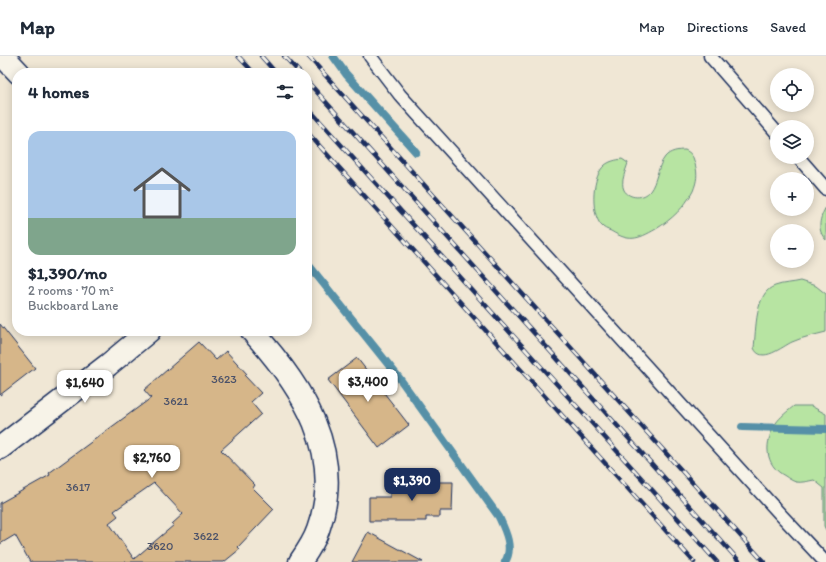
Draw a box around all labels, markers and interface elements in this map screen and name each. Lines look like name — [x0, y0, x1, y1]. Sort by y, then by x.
text: Map — [20, 16, 55, 39]
text: Map — [639, 19, 665, 36]
text: Directions — [687, 19, 748, 36]
text: Saved — [770, 19, 806, 36]
map controls — [770, 68, 814, 268]
button: locate — [770, 68, 814, 112]
icon: filters — [274, 81, 296, 103]
text: 4 homes — [28, 82, 89, 102]
button: layers — [770, 120, 814, 164]
icon: home — [126, 157, 198, 229]
button: + — [770, 172, 814, 216]
button: − — [770, 224, 814, 268]
text: $1,390/mo — [28, 263, 107, 283]
text: 2 rooms · 70 m² — [28, 283, 114, 298]
text: Buckboard Lane — [28, 298, 118, 313]
pin: $3,400 — [335, 369, 401, 403]
pin: $1,640 — [52, 370, 118, 404]
house number: 3623 — [211, 372, 237, 386]
text: $3,400 — [348, 374, 388, 389]
text: $1,640 — [66, 375, 104, 390]
house number: 3621 — [164, 394, 189, 408]
pin: $2,760 — [119, 445, 185, 479]
text: $2,760 — [133, 450, 171, 465]
pin: $1,390 — [379, 468, 445, 502]
text: $1,390 — [393, 473, 431, 488]
house number: 3617 — [66, 480, 90, 494]
house number: 3622 — [193, 529, 219, 543]
house number: 3620 — [147, 539, 173, 553]

